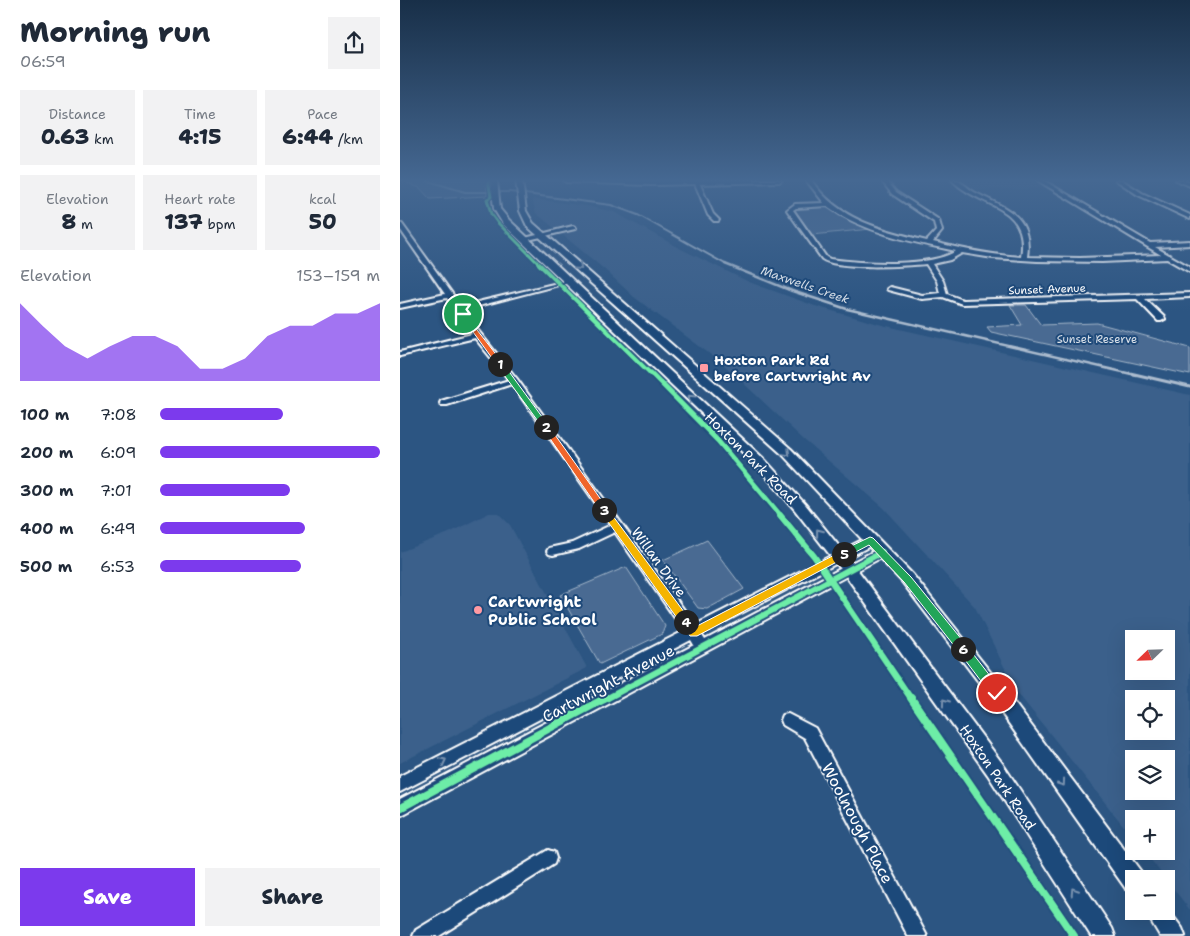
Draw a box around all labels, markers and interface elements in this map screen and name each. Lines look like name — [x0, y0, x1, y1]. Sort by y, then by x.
text: Morning run — [20, 13, 210, 51]
button: share — [328, 17, 380, 69]
text: 06:59 — [20, 51, 66, 72]
text: Distance — [49, 105, 106, 123]
text: Time — [184, 105, 216, 123]
text: Pace — [307, 105, 338, 123]
text: 0.63 — [41, 123, 89, 151]
text: 4:15 — [179, 123, 221, 151]
text: 6:44 — [282, 123, 333, 151]
text: km — [89, 130, 114, 148]
text: /km — [333, 130, 363, 148]
text: Elevation — [46, 190, 109, 208]
text: Heart rate — [164, 190, 236, 208]
text: kcal — [309, 190, 336, 208]
text: 8 — [62, 208, 76, 236]
text: 137 — [164, 208, 203, 236]
text: 50 — [309, 208, 337, 236]
text: m — [76, 215, 93, 233]
text: bpm — [203, 215, 236, 233]
one-way arrow — [573, 261, 582, 270]
water label: Maxwells Creek — [759, 262, 851, 308]
text: Elevation — [20, 265, 92, 286]
text: 153–159 m — [296, 265, 380, 286]
street label: Sunset Avenue — [1008, 281, 1086, 298]
pin — [442, 293, 484, 335]
icon: arrive — [449, 300, 477, 328]
park label: Sunset Reserve — [1057, 332, 1137, 347]
place label: Hoxton Park Rd before Cartwright Av — [714, 351, 871, 385]
pin: 1 — [488, 352, 512, 376]
text: 1 — [497, 355, 504, 373]
marker: Hoxton Park Rd before Cartwright Av — [698, 362, 710, 374]
one-way arrow — [687, 395, 696, 404]
text: 100 m — [20, 404, 69, 425]
text: 7:08 — [100, 404, 137, 425]
street label: Hoxton Park Road — [701, 408, 801, 508]
pin: 2 — [534, 414, 558, 440]
text: 2 — [542, 418, 551, 436]
text: 200 m — [20, 442, 73, 463]
text: 6:09 — [100, 442, 136, 463]
one-way arrow — [782, 447, 791, 456]
text: 300 m — [20, 480, 74, 501]
text: 7:01 — [100, 480, 132, 501]
pin: 3 — [592, 498, 616, 522]
text: 3 — [600, 501, 609, 519]
text: 400 m — [20, 518, 74, 539]
text: 6:49 — [100, 518, 136, 539]
street label: Willan Drive — [628, 524, 690, 601]
one-way arrow — [816, 528, 825, 537]
pin: 5 — [832, 542, 856, 566]
text: 5 — [840, 545, 849, 563]
text: 500 m — [20, 556, 72, 577]
text: 6:53 — [100, 556, 135, 577]
place label: Cartwright Public School — [488, 591, 597, 630]
marker: Cartwright Public School — [472, 604, 484, 616]
pin: 4 — [674, 610, 698, 634]
text: 4 — [682, 613, 691, 631]
north arrow — [1125, 630, 1175, 680]
map controls — [1125, 630, 1175, 920]
pin: 6 — [950, 636, 976, 662]
street label: Cartwright Avenue — [538, 640, 678, 727]
text: 6 — [959, 640, 968, 658]
pin — [976, 672, 1018, 714]
icon: check — [983, 679, 1011, 707]
button: locate — [1125, 690, 1175, 740]
one-way arrow — [942, 698, 952, 707]
street label: Hoxton Park Road — [956, 721, 1040, 833]
button: layers — [1125, 750, 1175, 800]
one-way arrow — [438, 757, 447, 767]
street label: Woolnough Place — [817, 759, 898, 887]
one-way arrow — [1057, 777, 1065, 786]
button: + — [1125, 810, 1175, 860]
button: Save — [20, 868, 195, 926]
button: Share — [205, 868, 380, 926]
button: − — [1125, 870, 1175, 920]
one-way arrow — [1071, 888, 1081, 897]

